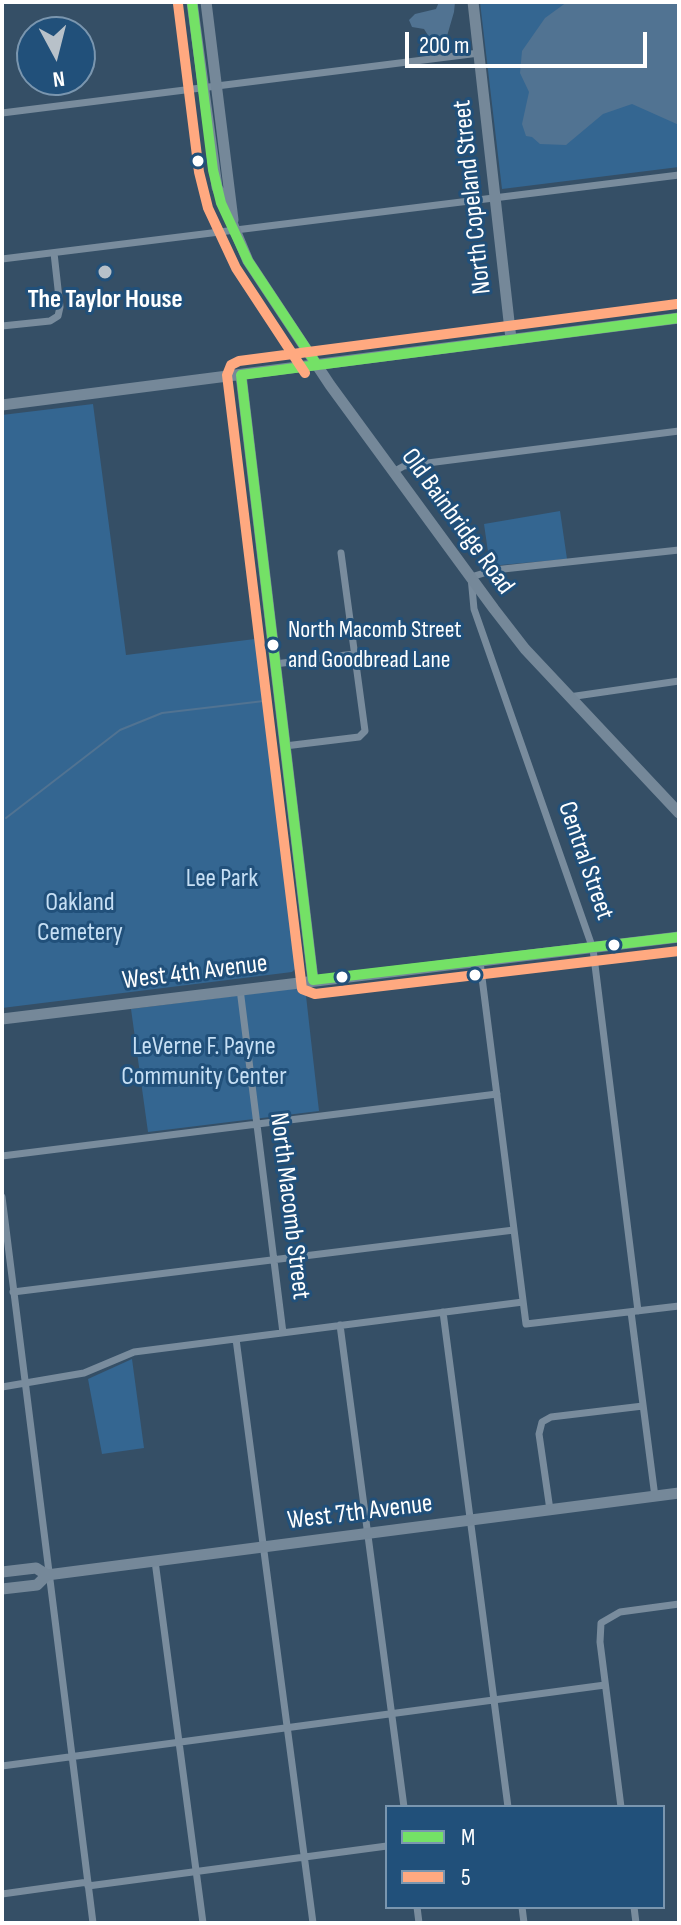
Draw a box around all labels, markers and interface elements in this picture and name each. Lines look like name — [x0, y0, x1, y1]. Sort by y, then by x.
north arrow — [16, 16, 96, 96]
scale bar — [409, 16, 651, 66]
text: 200 m — [419, 31, 470, 60]
text: N — [51, 64, 66, 92]
street label: North Copeland Street — [447, 98, 499, 296]
unlabelled marker — [190, 153, 206, 169]
marker: The Taylor House — [96, 263, 114, 281]
place label: The Taylor House — [27, 284, 183, 316]
street label: Old Bainbridge Road — [394, 443, 520, 601]
place label: North Macomb Street and Goodbread Lane — [288, 617, 462, 673]
marker: North Macomb Street and Goodbread Lane — [265, 637, 281, 653]
street label: Central Street — [550, 798, 620, 924]
park label: Lee Park — [186, 863, 258, 895]
park label: Oakland Cemetery — [37, 887, 123, 948]
unlabelled marker — [606, 937, 622, 953]
street label: West 4th Avenue — [121, 949, 269, 997]
unlabelled marker — [467, 967, 483, 983]
unlabelled marker — [334, 969, 350, 985]
park label: LeVerne F. Payne Community Center — [121, 1031, 287, 1092]
street label: North Macomb Street — [262, 1111, 316, 1301]
street label: West 7th Avenue — [286, 1489, 434, 1537]
legend — [385, 1805, 665, 1909]
text: M — [461, 1823, 475, 1852]
text: 5 — [461, 1863, 471, 1892]

